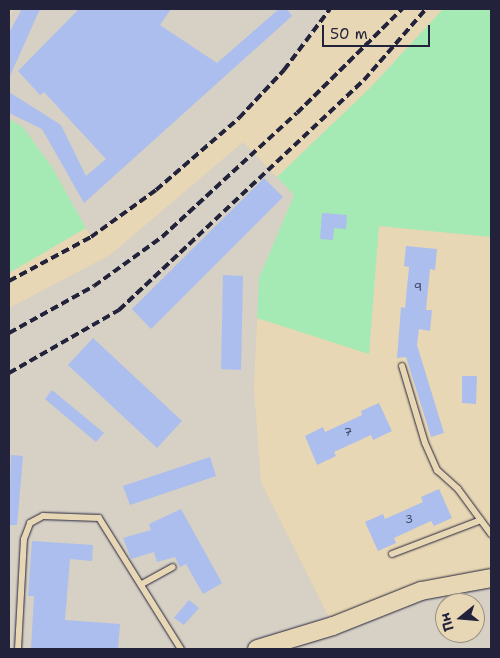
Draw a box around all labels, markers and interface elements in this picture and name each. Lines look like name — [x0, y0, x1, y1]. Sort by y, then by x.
scale bar — [325, 15, 432, 47]
text: 50 m — [330, 24, 368, 44]
house number: 9 — [414, 281, 422, 295]
house number: 7 — [344, 426, 352, 440]
house number: 3 — [405, 513, 413, 527]
north arrow — [435, 593, 485, 643]
text: Пн — [435, 611, 458, 634]

